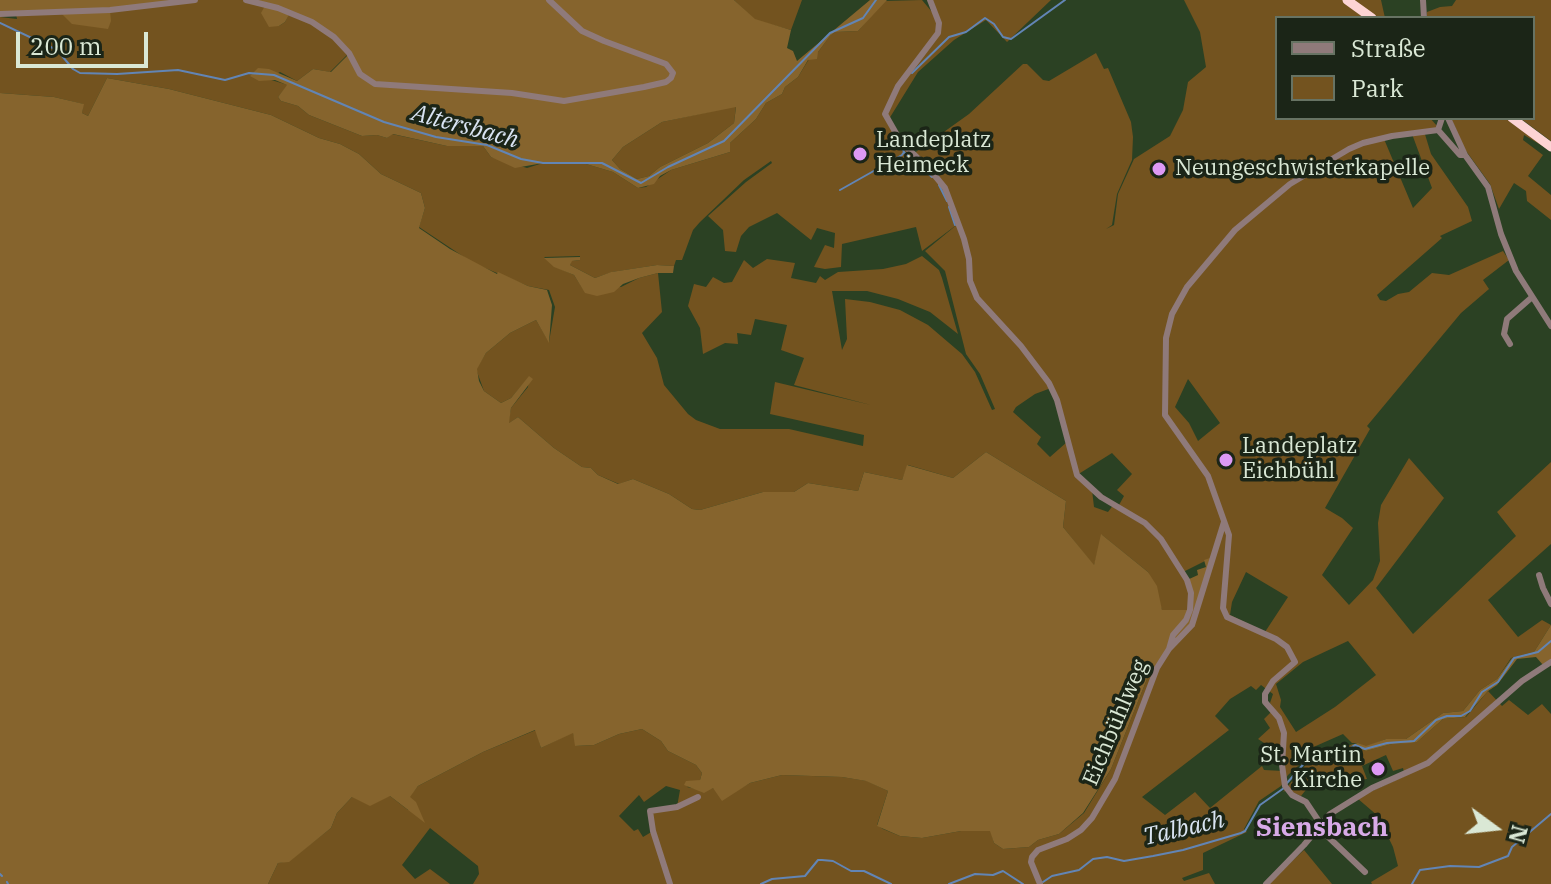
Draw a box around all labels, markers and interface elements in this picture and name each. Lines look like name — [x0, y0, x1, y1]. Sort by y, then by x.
scale bar — [20, 16, 152, 66]
legend — [1275, 16, 1535, 120]
text: 200 m — [30, 30, 102, 62]
text: Straße — [1351, 32, 1426, 64]
text: Park — [1351, 72, 1403, 104]
water label: Altersbach — [409, 99, 521, 155]
place label: Landeplatz Heimeck — [876, 128, 991, 180]
marker: Landeplatz Heimeck — [851, 145, 869, 163]
place label: Neungeschwisterkapelle — [1175, 156, 1430, 182]
marker: Neungeschwisterkapelle — [1150, 160, 1168, 178]
place label: Landeplatz Eichbühl — [1242, 434, 1357, 486]
marker: Landeplatz Eichbühl — [1217, 451, 1235, 469]
street label: Eichbühlweg — [1078, 656, 1154, 790]
place label: St. Martin Kirche — [1260, 743, 1362, 794]
marker: St. Martin Kirche — [1369, 760, 1387, 778]
north arrow — [1455, 788, 1535, 868]
water label: Talbach — [1141, 806, 1227, 852]
district label: Siensbach — [1256, 812, 1388, 844]
text: N — [1502, 822, 1535, 847]

